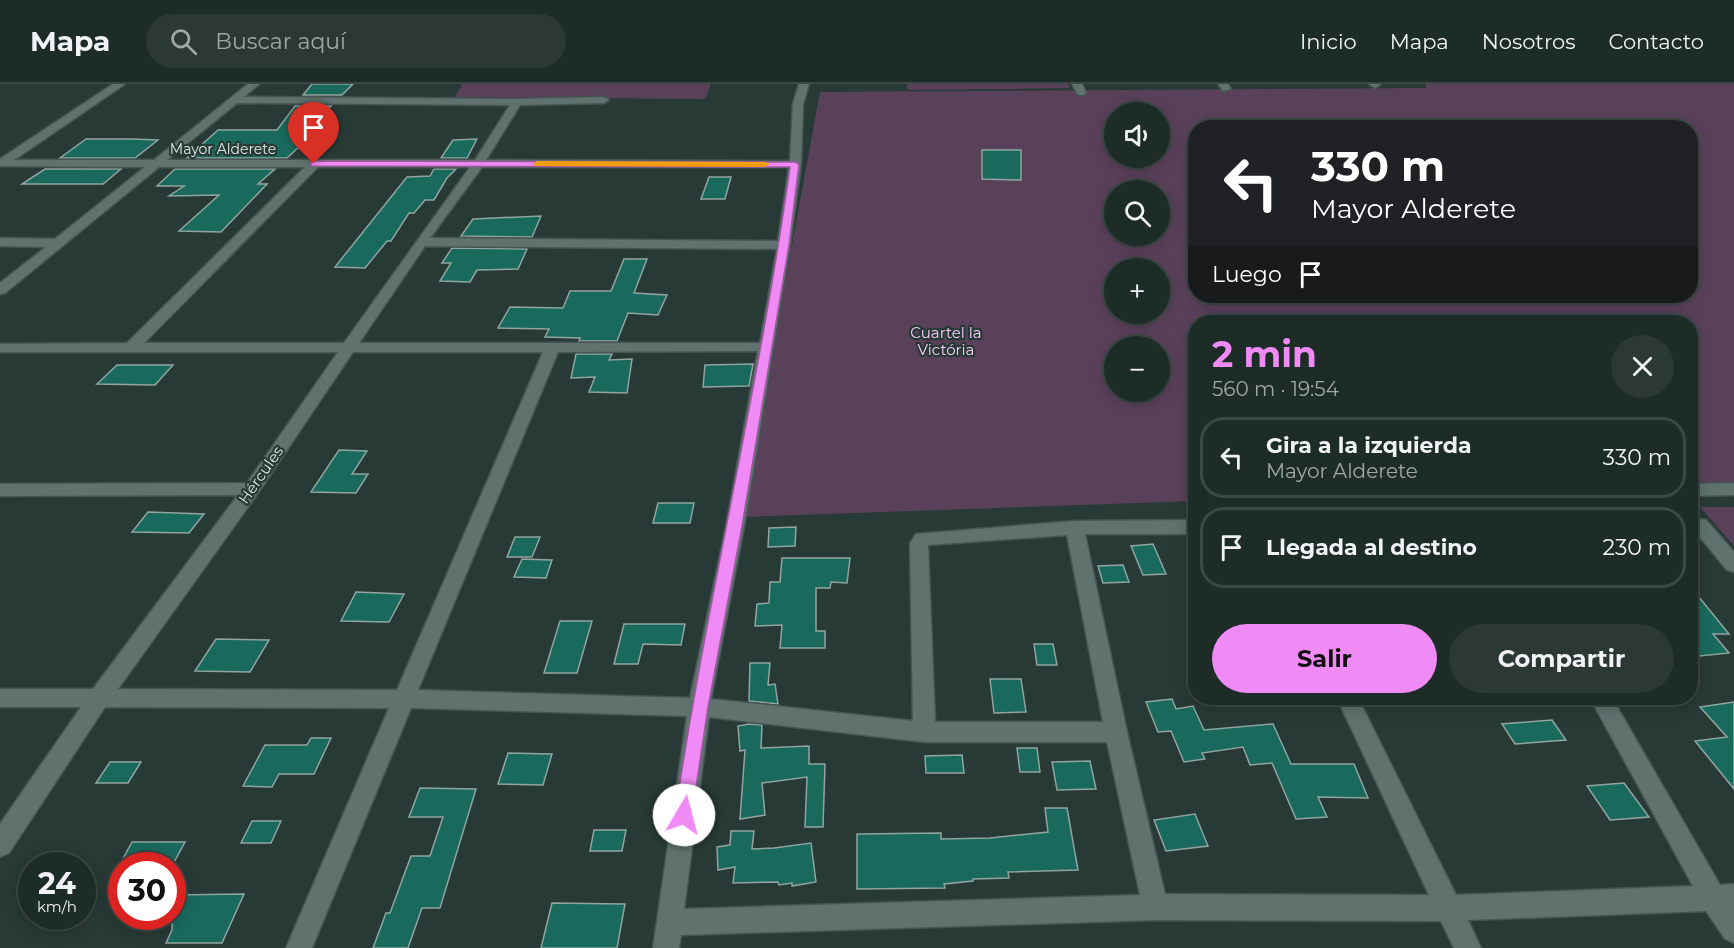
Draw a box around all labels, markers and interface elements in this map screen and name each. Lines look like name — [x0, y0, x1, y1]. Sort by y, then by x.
search box — [146, 14, 566, 68]
text: Mapa — [30, 24, 110, 58]
icon: search — [167, 25, 200, 58]
text: Buscar aquí — [215, 28, 346, 55]
text: Inicio — [1300, 29, 1357, 54]
text: Mapa — [1390, 29, 1449, 54]
text: Nosotros — [1482, 29, 1575, 54]
text: Contacto — [1608, 29, 1704, 54]
pin — [288, 102, 339, 164]
map controls — [1104, 102, 1170, 402]
button: sound — [1104, 102, 1170, 168]
icon: arrive — [297, 111, 330, 144]
street label: Mayor Alderete — [170, 140, 276, 158]
text: 330 m — [1311, 140, 1445, 192]
icon: left — [1212, 144, 1290, 222]
button: search — [1104, 180, 1170, 246]
text: Mayor Alderete — [1311, 192, 1516, 225]
button: + — [1104, 258, 1170, 324]
icon: arrive — [1294, 258, 1327, 291]
text: Luego — [1212, 261, 1282, 288]
park label: Cuartel la Victória — [910, 323, 982, 359]
text: 2 min — [1212, 332, 1317, 376]
button: close — [1611, 335, 1674, 398]
button: − — [1104, 336, 1170, 402]
text: 560 m · 19:54 — [1212, 377, 1339, 401]
text: Gira a la izquierda — [1266, 432, 1472, 459]
icon: left — [1215, 441, 1248, 474]
street label: Hércules — [234, 442, 287, 507]
text: 330 m — [1603, 444, 1671, 471]
text: Mayor Alderete — [1266, 459, 1418, 483]
icon: arrive — [1215, 531, 1248, 564]
text: Llegada al destino — [1266, 534, 1477, 561]
text: 230 m — [1602, 534, 1671, 561]
button: Salir — [1212, 624, 1437, 693]
button: Compartir — [1449, 624, 1674, 693]
position arrow — [652, 783, 716, 847]
speed limit sign: 30 — [108, 852, 186, 930]
text: 24 — [38, 865, 76, 902]
text: km/h — [37, 897, 77, 916]

